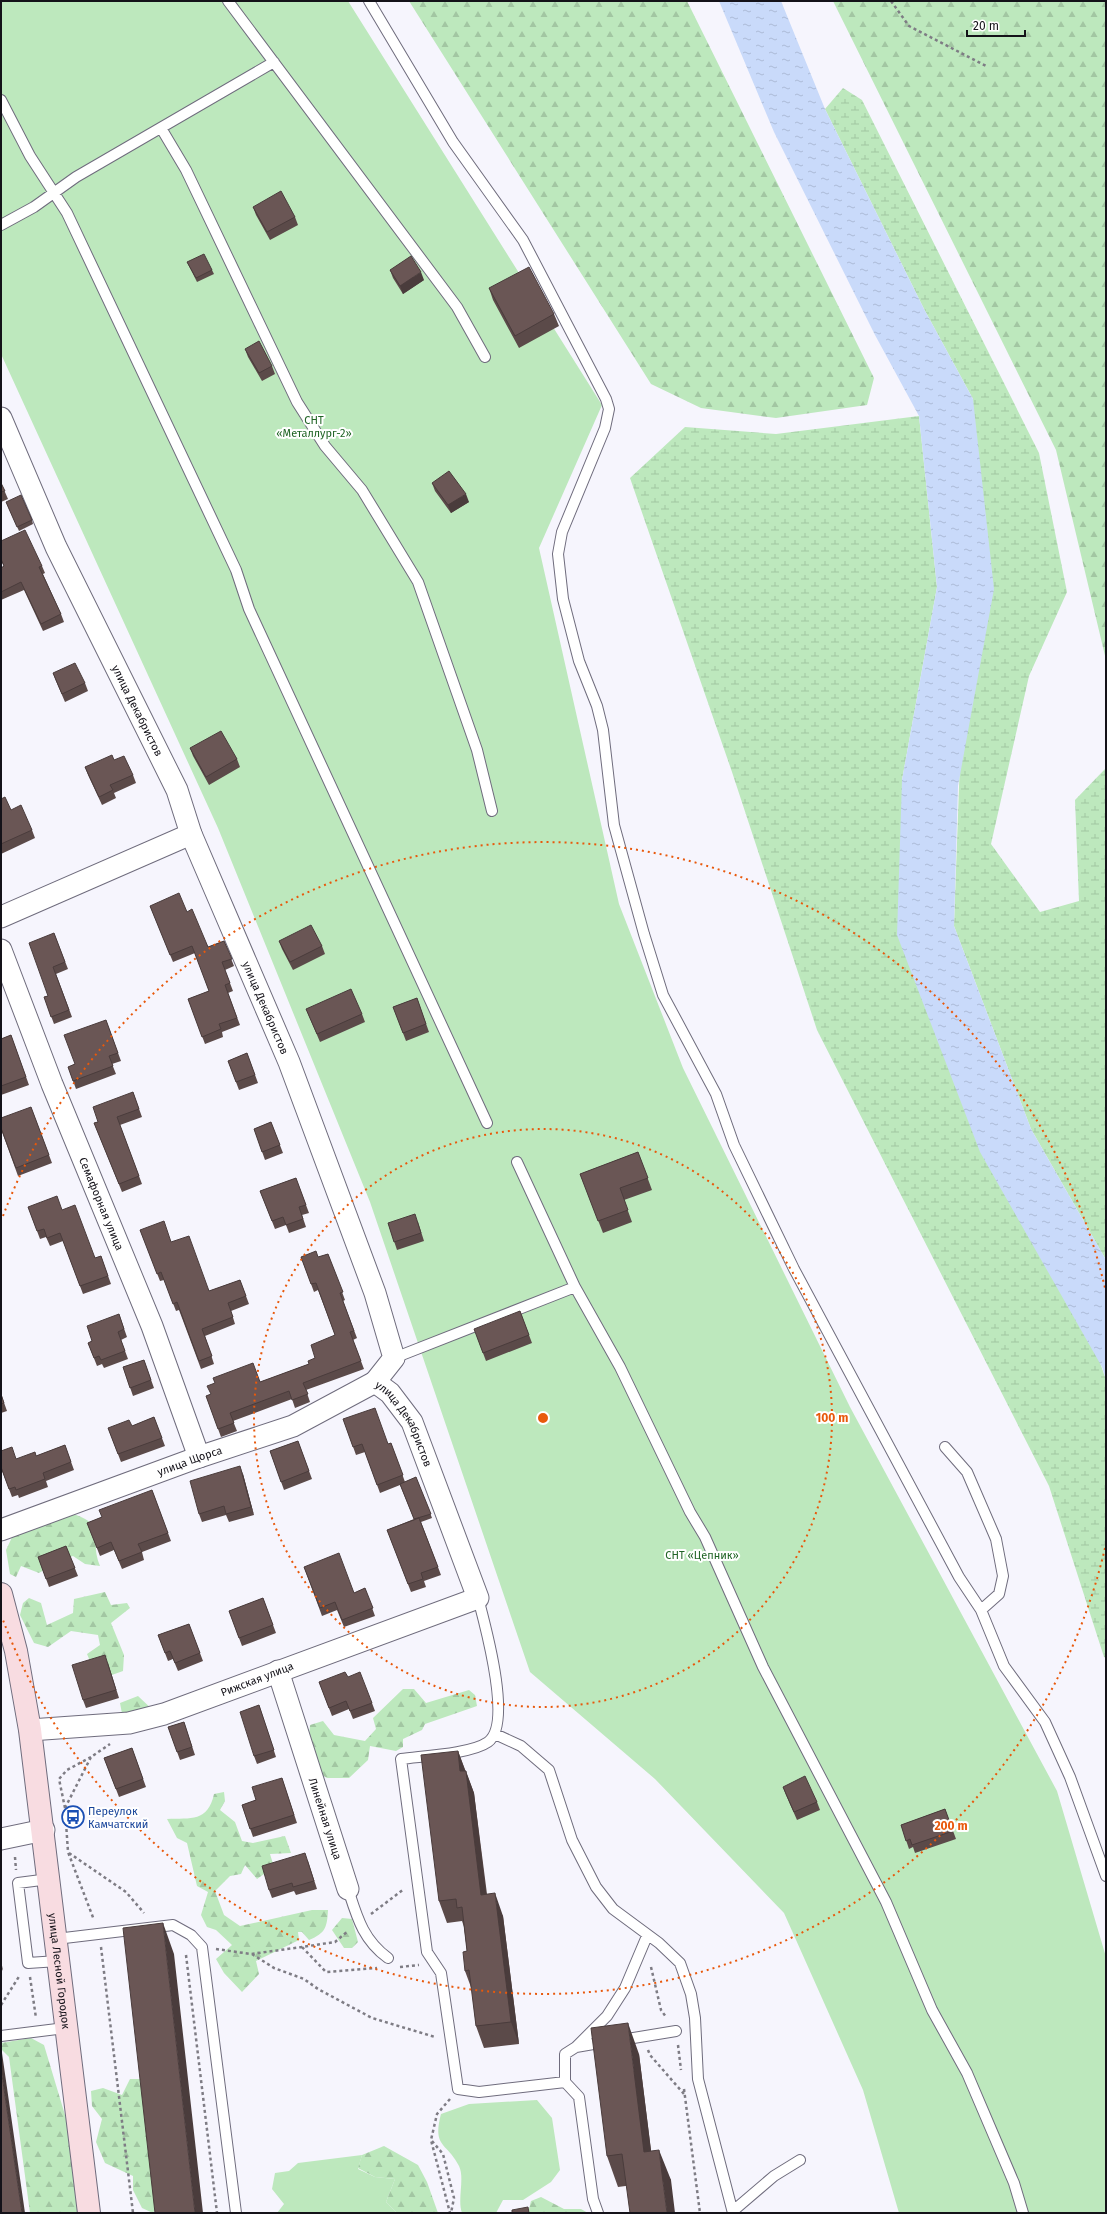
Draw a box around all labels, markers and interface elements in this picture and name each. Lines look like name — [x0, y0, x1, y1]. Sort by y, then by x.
scale bar — [967, 12, 1025, 38]
text: 20 m — [973, 19, 999, 33]
park label: СНТ «Металлург-2» — [276, 414, 352, 440]
street label: улица Декабристов — [109, 663, 165, 758]
street label: улица Декабристов — [240, 959, 291, 1056]
street label: Семафорная улица — [76, 1156, 126, 1252]
street label: улица Декабристов — [373, 1378, 434, 1469]
centre of rings — [536, 1411, 550, 1425]
text: 100 m — [816, 1411, 848, 1425]
street label: улица Щорса — [156, 1444, 224, 1479]
park label: СНТ «Цепник» — [665, 1549, 739, 1562]
street label: Рижская улица — [219, 1660, 295, 1699]
street label: Линейная улица — [306, 1776, 344, 1861]
bus stop icon: Переулок Камчатский — [60, 1804, 86, 1830]
place label: Переулок Камчатский — [88, 1805, 148, 1831]
text: 200 m — [934, 1819, 968, 1833]
street label: улица Лесной Городок — [45, 1912, 73, 2030]

